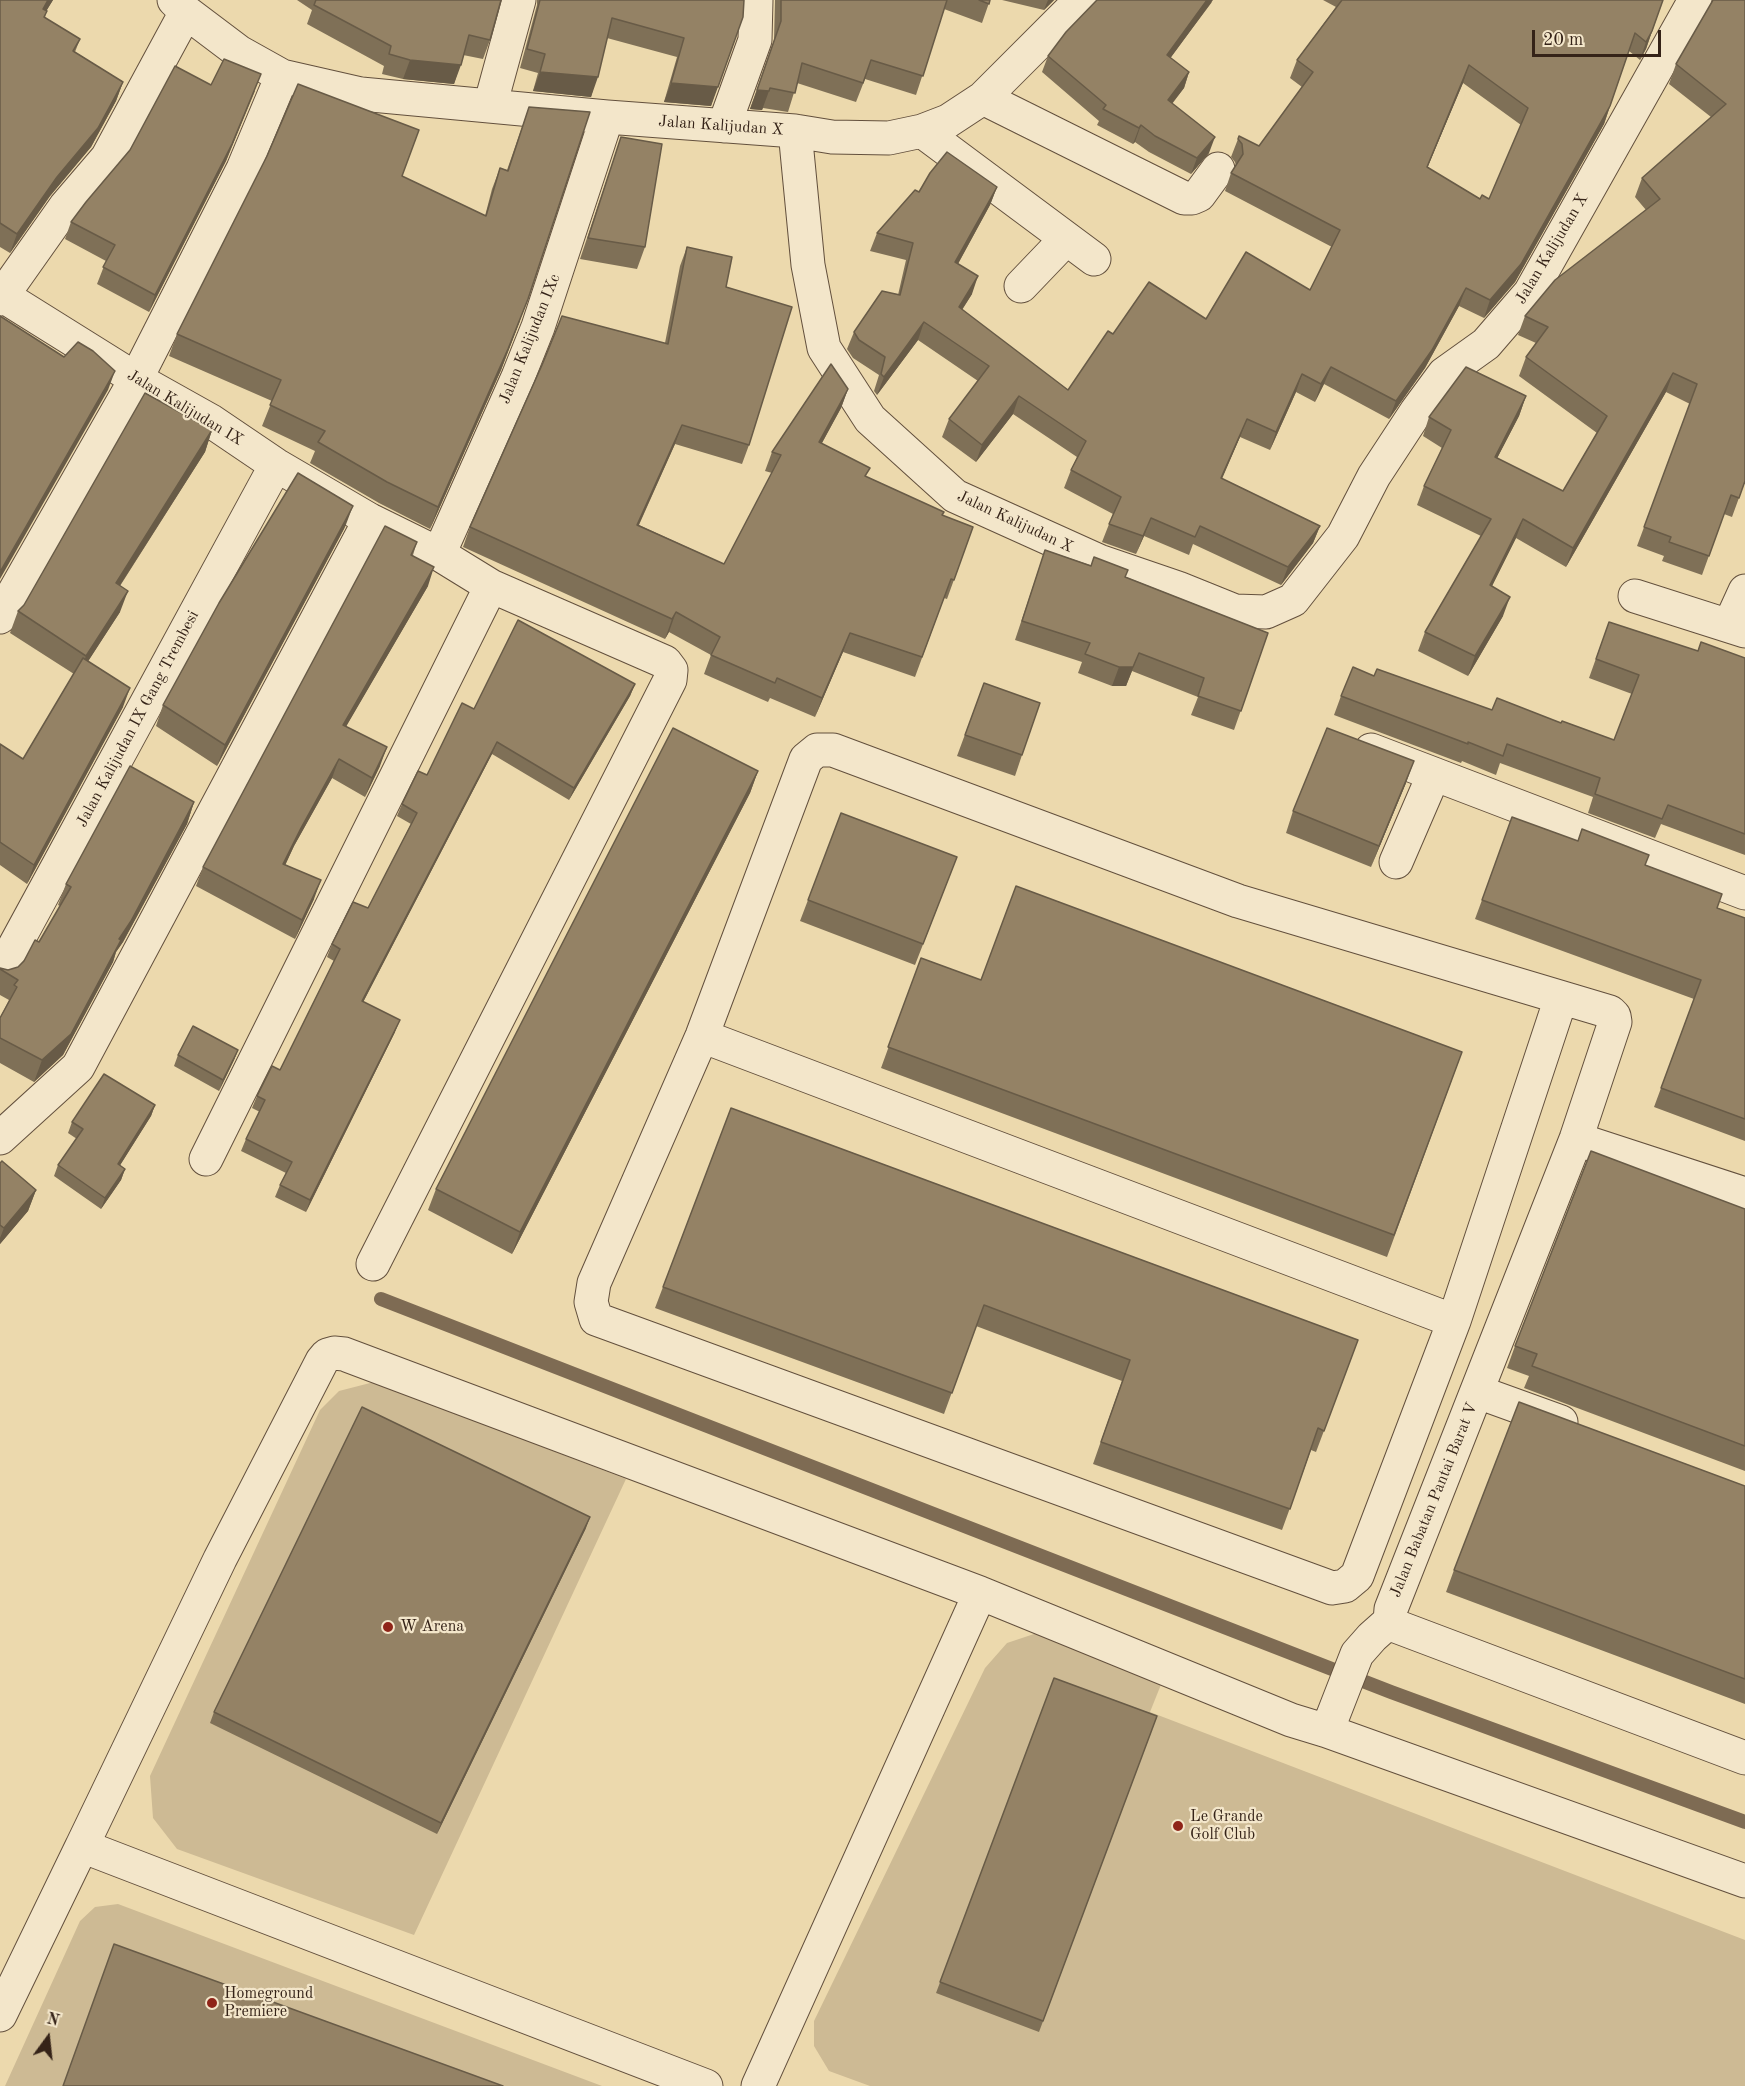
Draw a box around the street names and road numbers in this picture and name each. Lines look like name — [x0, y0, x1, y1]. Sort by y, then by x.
street label: Jalan Kalijudan X — [658, 112, 784, 140]
street label: Jalan Kalijudan X — [1511, 190, 1593, 308]
street label: Jalan Kalijudan IXc — [495, 271, 565, 407]
street label: Jalan Kalijudan IX — [124, 366, 246, 450]
street label: Jalan Kalijudan X — [954, 487, 1076, 557]
street label: Jalan Kalijudan IX Gang Trembesi — [73, 607, 203, 831]
street label: Jalan Babatan Pantai Barat V — [1386, 1400, 1482, 1600]

